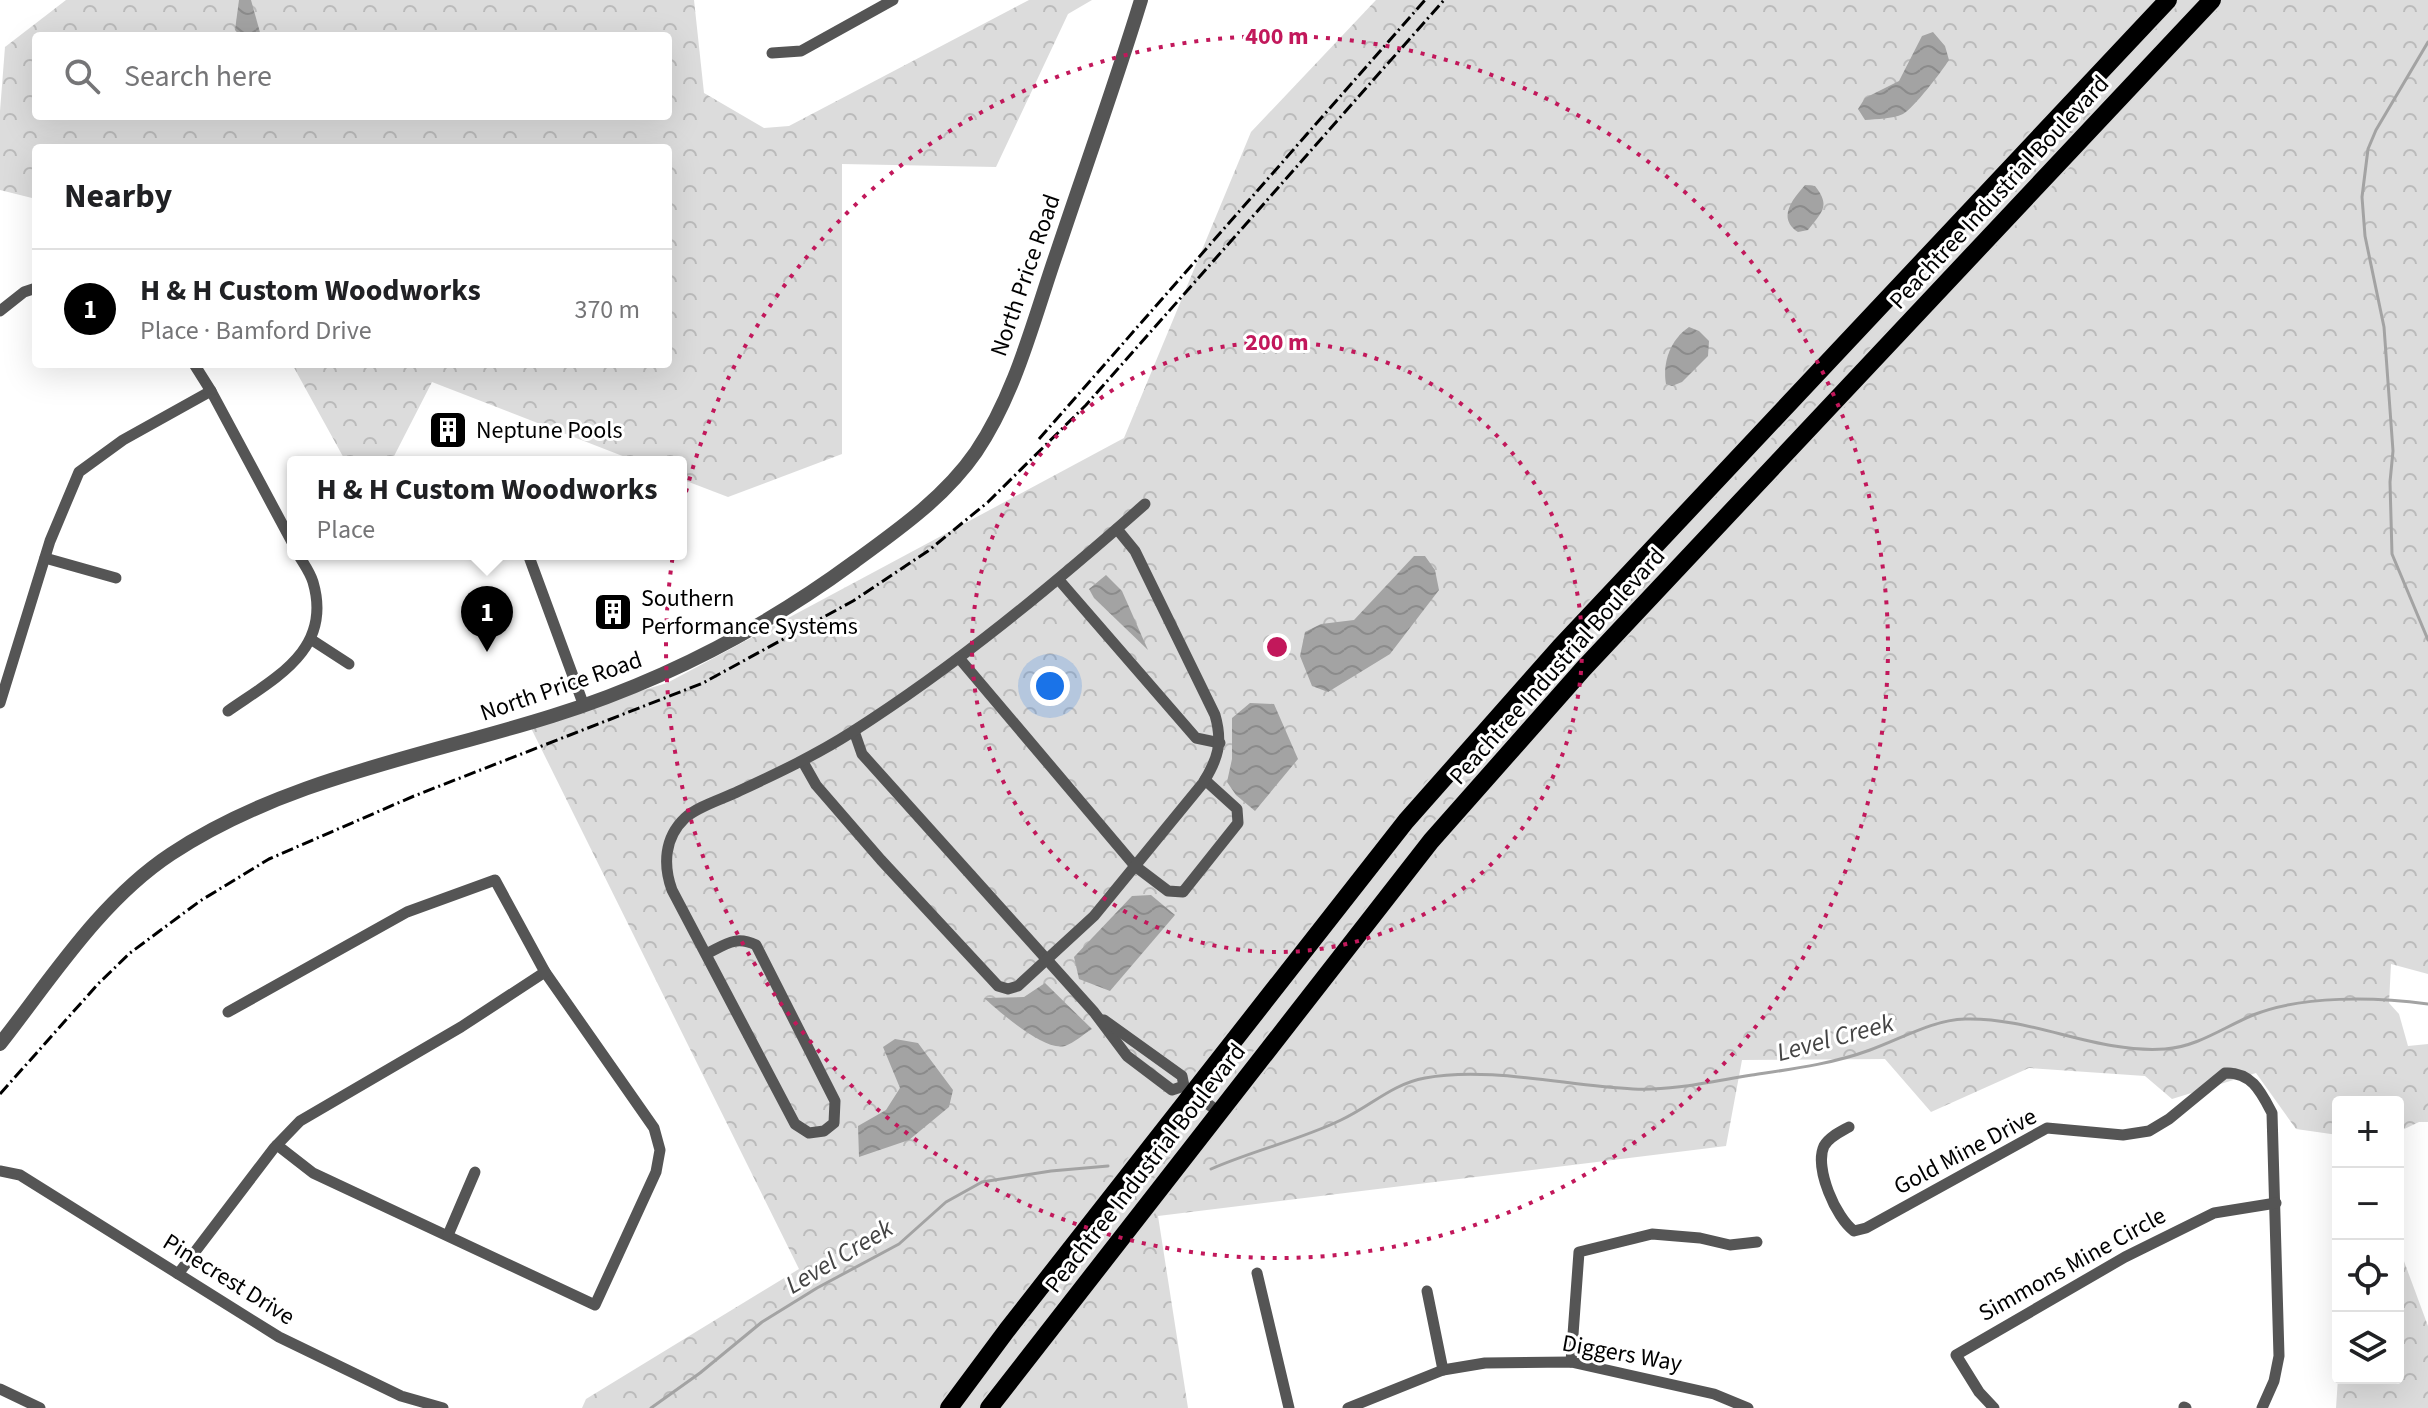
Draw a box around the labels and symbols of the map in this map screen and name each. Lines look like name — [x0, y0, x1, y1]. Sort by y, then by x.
text: 400 m — [1245, 19, 1309, 54]
street label: Peachtree Industrial Boulevard — [1881, 67, 2117, 317]
street label: North Price Road — [981, 189, 1070, 361]
text: 200 m — [1245, 325, 1309, 360]
building icon: Neptune Pools — [427, 409, 469, 451]
place label: Neptune Pools — [476, 413, 623, 448]
street label: Peachtree Industrial Boulevard — [1441, 540, 1674, 793]
place label: Southern Performance Systems — [641, 581, 858, 644]
pin: 1 — [461, 586, 513, 652]
building icon: Southern Performance Systems — [592, 591, 634, 633]
centre of rings — [1263, 633, 1291, 661]
street label: North Price Road — [475, 642, 647, 731]
your location — [1030, 666, 1070, 706]
water label: Level Creek — [1773, 1004, 1898, 1071]
street label: Peachtree Industrial Boulevard — [1037, 1036, 1254, 1301]
street label: Gold Mine Drive — [1888, 1099, 2043, 1204]
street label: Simmons Mine Circle — [1972, 1198, 2172, 1330]
water label: Level Creek — [778, 1209, 901, 1303]
street label: Pinecrest Drive — [156, 1225, 302, 1334]
street label: Diggers Way — [1559, 1326, 1685, 1381]

